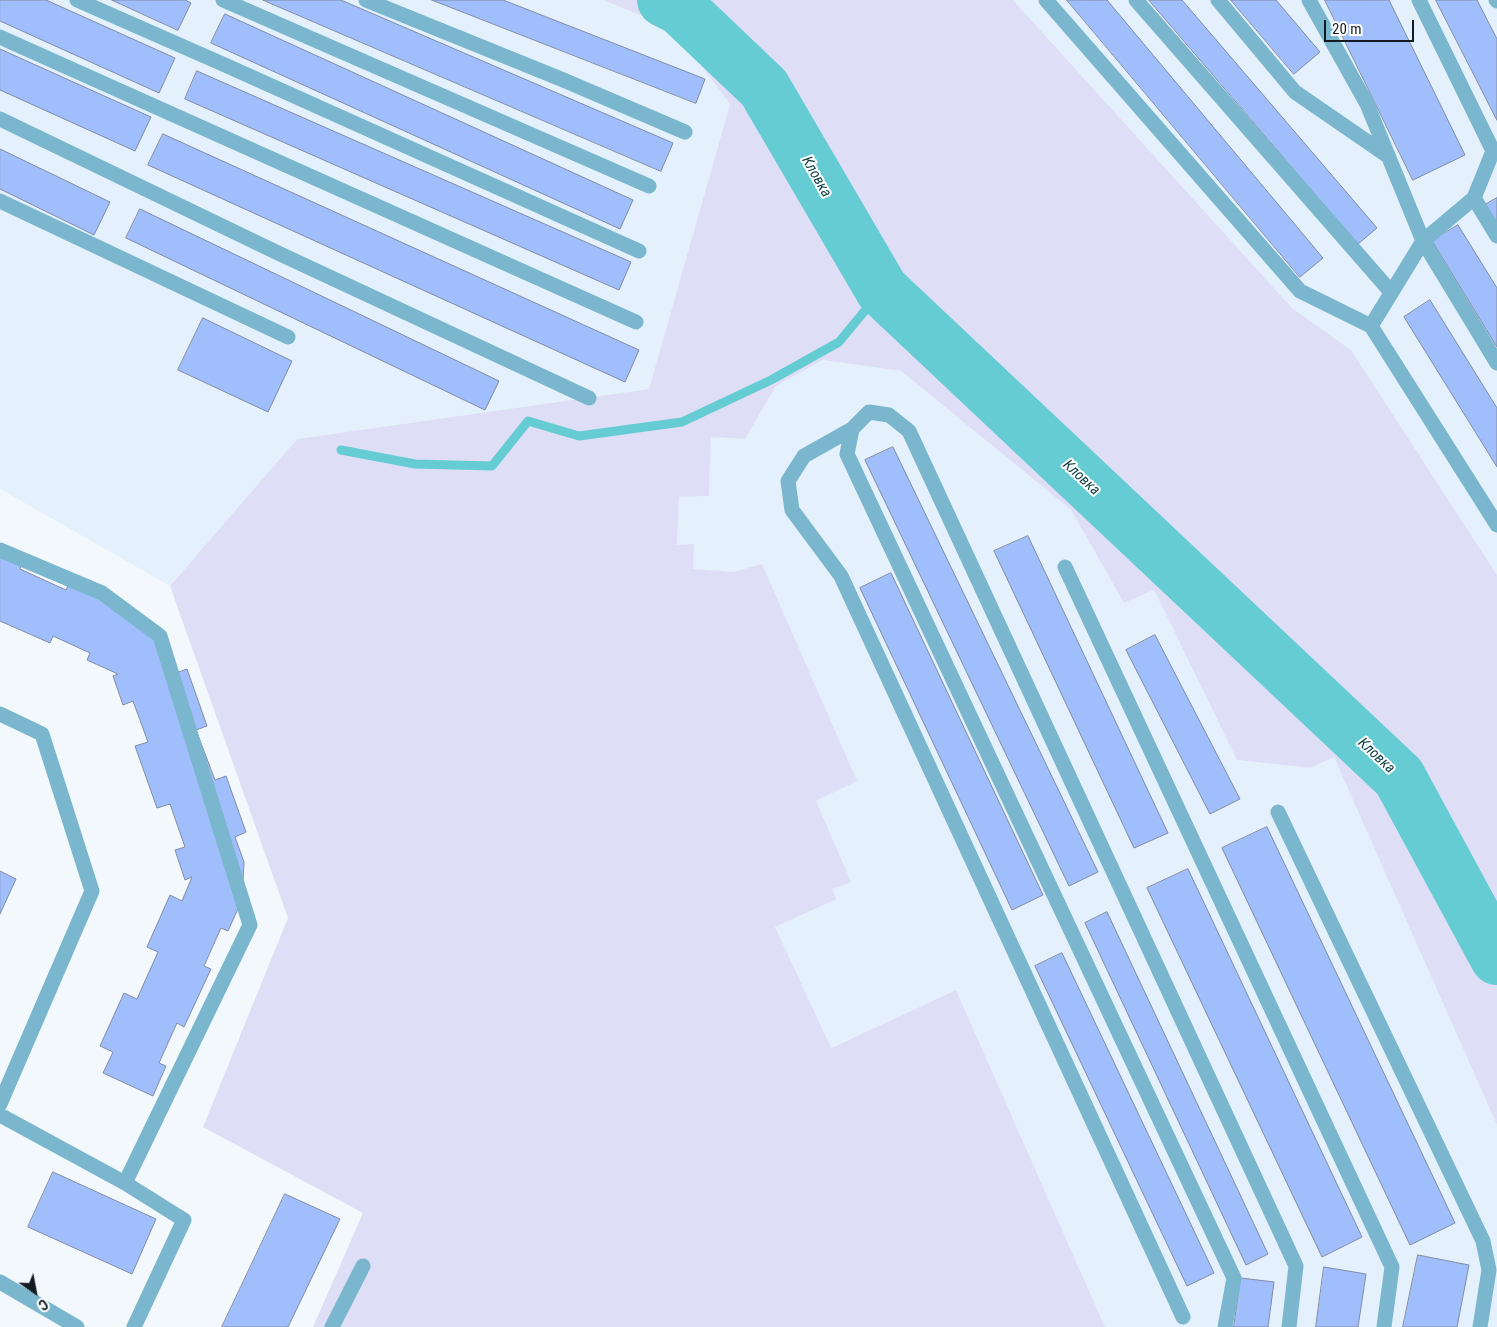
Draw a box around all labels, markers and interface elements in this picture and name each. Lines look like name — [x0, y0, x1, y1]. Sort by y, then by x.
scale bar — [1327, 10, 1417, 42]
text: 20 m — [1332, 20, 1362, 38]
water label: Кловка — [797, 153, 835, 201]
water label: Кловка — [1059, 456, 1103, 500]
water label: Кловка — [1354, 734, 1398, 778]
north arrow — [10, 1267, 60, 1317]
text: С — [35, 1296, 51, 1313]

